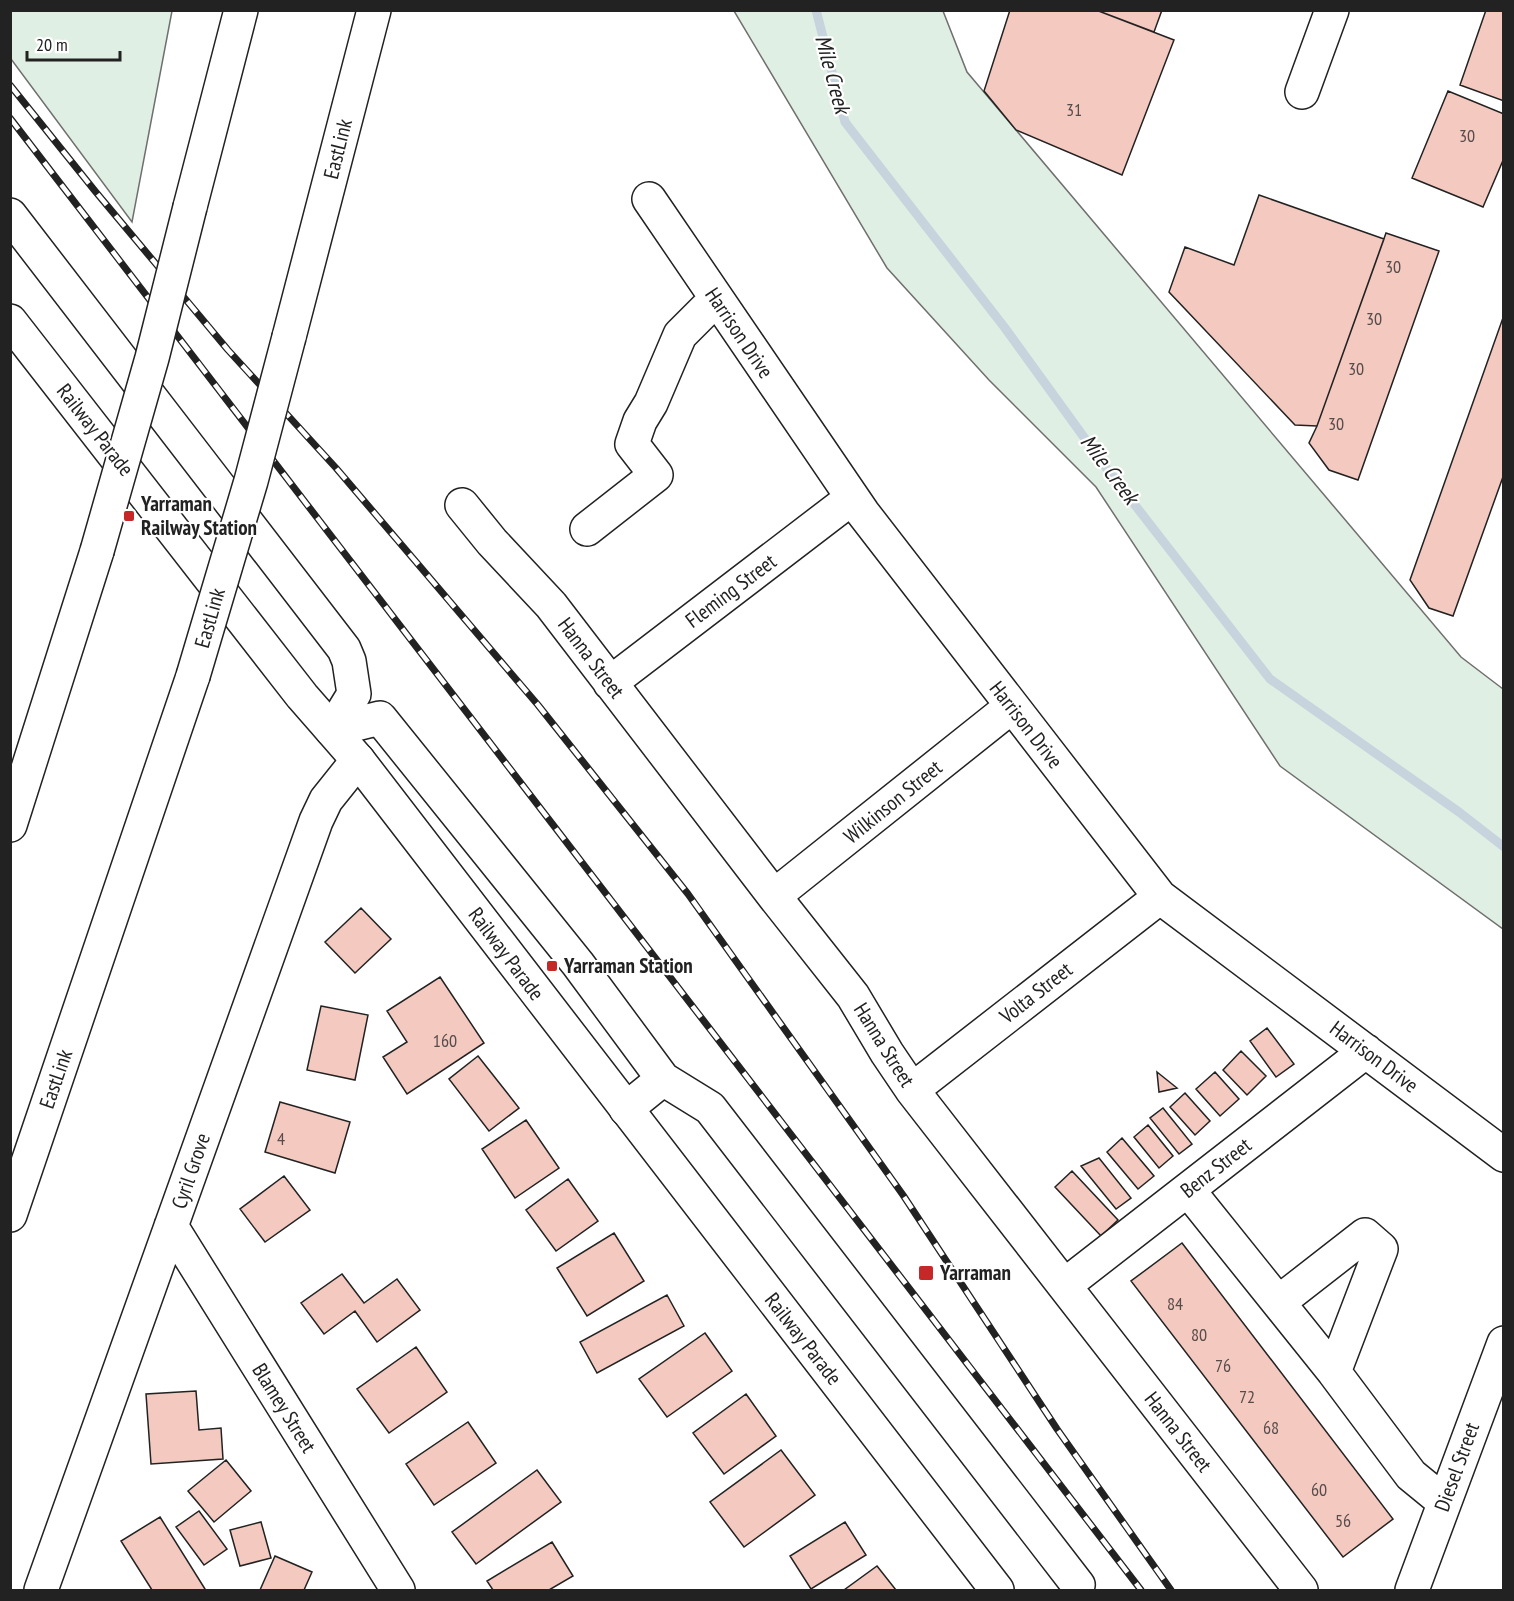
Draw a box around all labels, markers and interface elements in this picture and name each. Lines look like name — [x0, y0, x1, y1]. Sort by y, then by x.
scale bar — [27, 24, 120, 62]
water label: Mile Creek — [809, 32, 858, 119]
text: 20 m — [36, 33, 68, 56]
house number: 31 — [1066, 98, 1082, 121]
street label: EastLink — [317, 116, 358, 182]
house number: 30 — [1459, 124, 1475, 147]
house number: 30 — [1385, 255, 1401, 278]
street label: Harrison Drive — [699, 282, 780, 383]
house number: 30 — [1366, 307, 1382, 330]
house number: 30 — [1348, 357, 1364, 380]
street label: Railway Parade — [51, 378, 140, 481]
house number: 30 — [1328, 412, 1344, 435]
water label: Mile Creek — [1075, 429, 1147, 511]
place label: Yarraman Railway Station — [140, 490, 257, 541]
marker: Yarraman Railway Station — [122, 509, 136, 523]
street label: Fleming Street — [680, 548, 782, 633]
street label: EastLink — [188, 585, 231, 651]
street label: Hanna Street — [552, 612, 631, 704]
street label: Harrison Drive — [984, 676, 1069, 774]
street label: Wilkinson Street — [838, 754, 948, 849]
street label: Railway Parade — [463, 902, 550, 1006]
place label: Yarraman Station — [563, 952, 693, 979]
street label: Volta Street — [993, 956, 1078, 1030]
marker: Yarraman Station — [545, 959, 559, 973]
street label: Hanna Street — [848, 998, 921, 1092]
street label: Harrison Drive — [1325, 1015, 1424, 1099]
house number: 160 — [433, 1029, 457, 1052]
street label: EastLink — [33, 1046, 78, 1112]
house number: 4 — [277, 1127, 285, 1150]
street label: Cyril Grove — [165, 1129, 216, 1212]
street label: Benz Street — [1175, 1131, 1257, 1204]
place label: Yarraman — [939, 1259, 1011, 1286]
marker: Yarraman — [917, 1264, 935, 1282]
street label: Railway Parade — [759, 1287, 848, 1390]
house number: 84 — [1167, 1292, 1183, 1315]
house number: 80 — [1191, 1323, 1207, 1346]
house number: 76 — [1215, 1354, 1231, 1377]
street label: Blamey Street — [246, 1358, 323, 1458]
house number: 72 — [1239, 1385, 1255, 1408]
street label: Hanna Street — [1139, 1386, 1218, 1477]
house number: 68 — [1263, 1416, 1279, 1439]
street label: Diesel Street — [1428, 1418, 1485, 1515]
house number: 60 — [1311, 1478, 1327, 1501]
house number: 56 — [1335, 1509, 1351, 1532]

